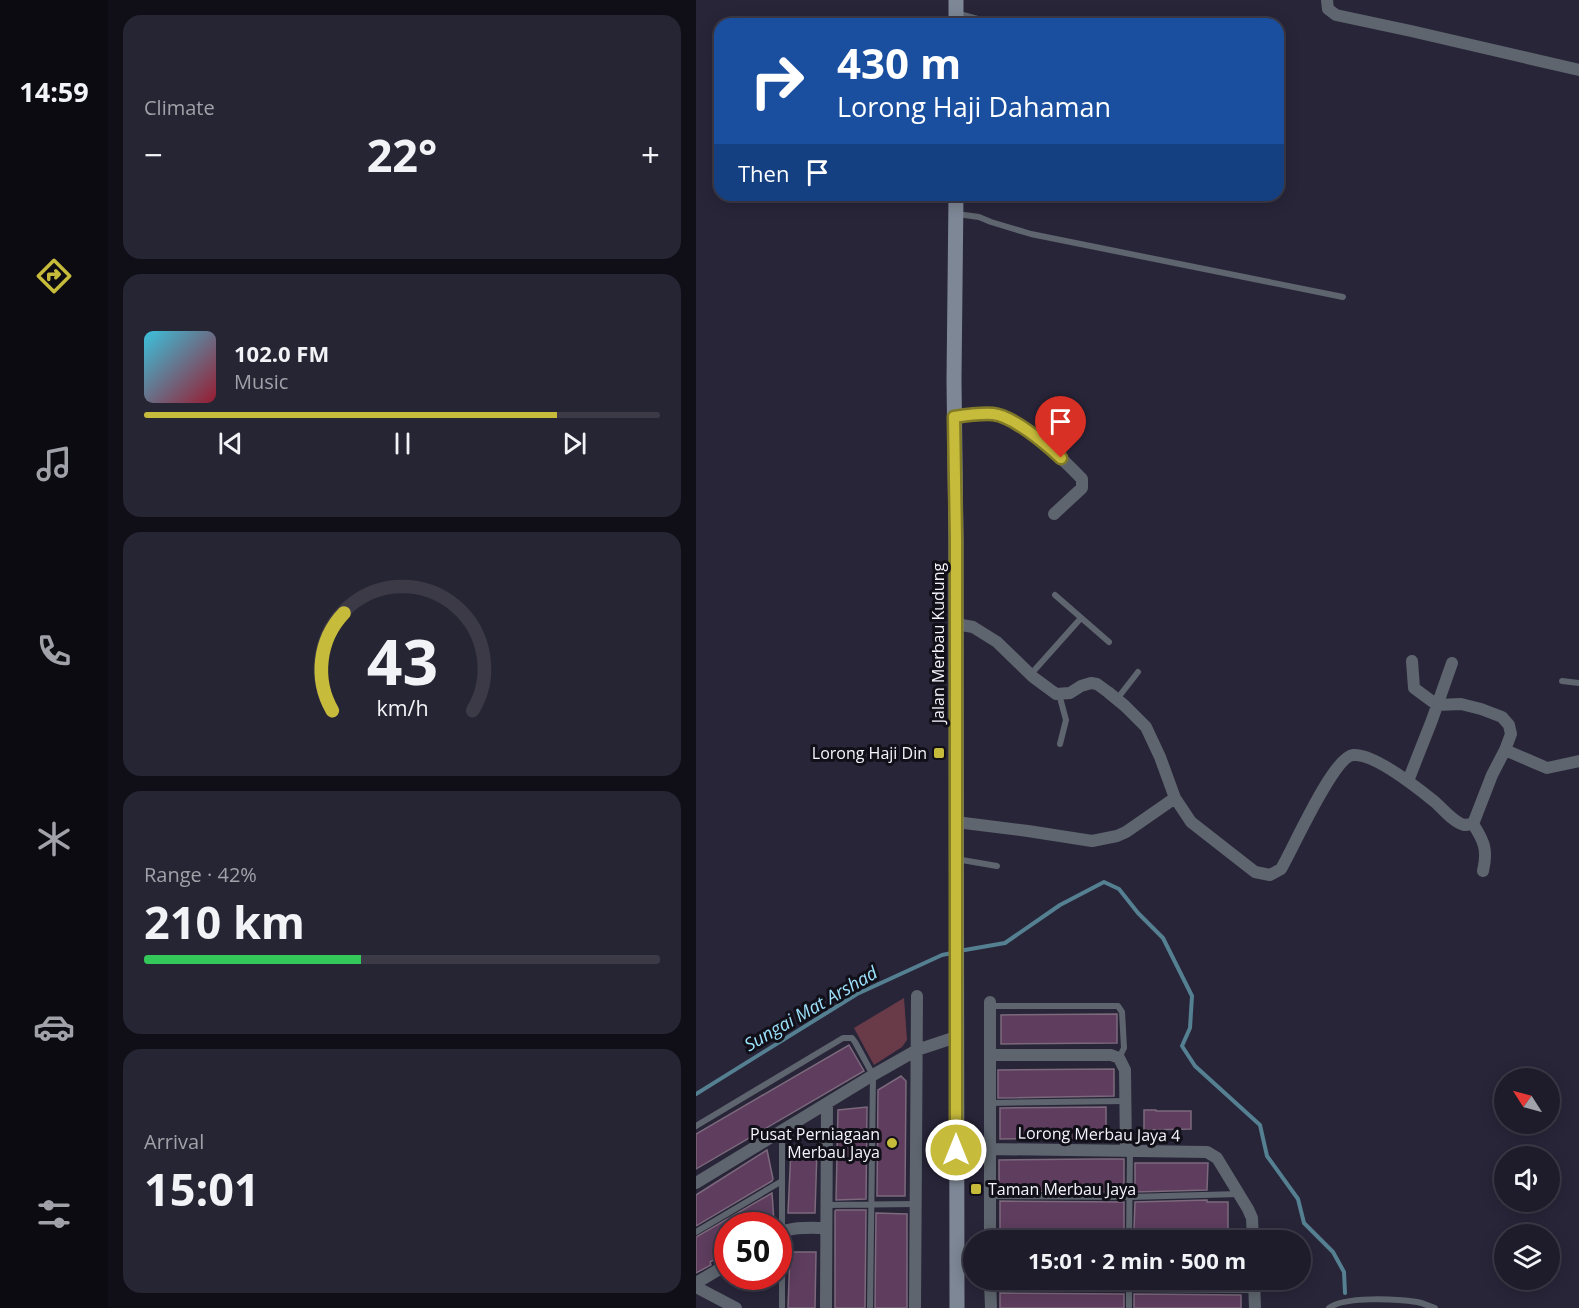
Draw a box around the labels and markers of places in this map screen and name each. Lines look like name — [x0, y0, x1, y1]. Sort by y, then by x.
pin — [1035, 396, 1086, 458]
place label: Lorong Haji Din — [812, 742, 927, 764]
marker: Lorong Haji Din — [932, 746, 946, 760]
place label: Pusat Perniagaan Merbau Jaya — [750, 1123, 880, 1163]
marker: Pusat Perniagaan Merbau Jaya — [885, 1136, 899, 1150]
place label: Taman Merbau Jaya — [988, 1178, 1136, 1200]
marker: Taman Merbau Jaya — [969, 1182, 983, 1196]

